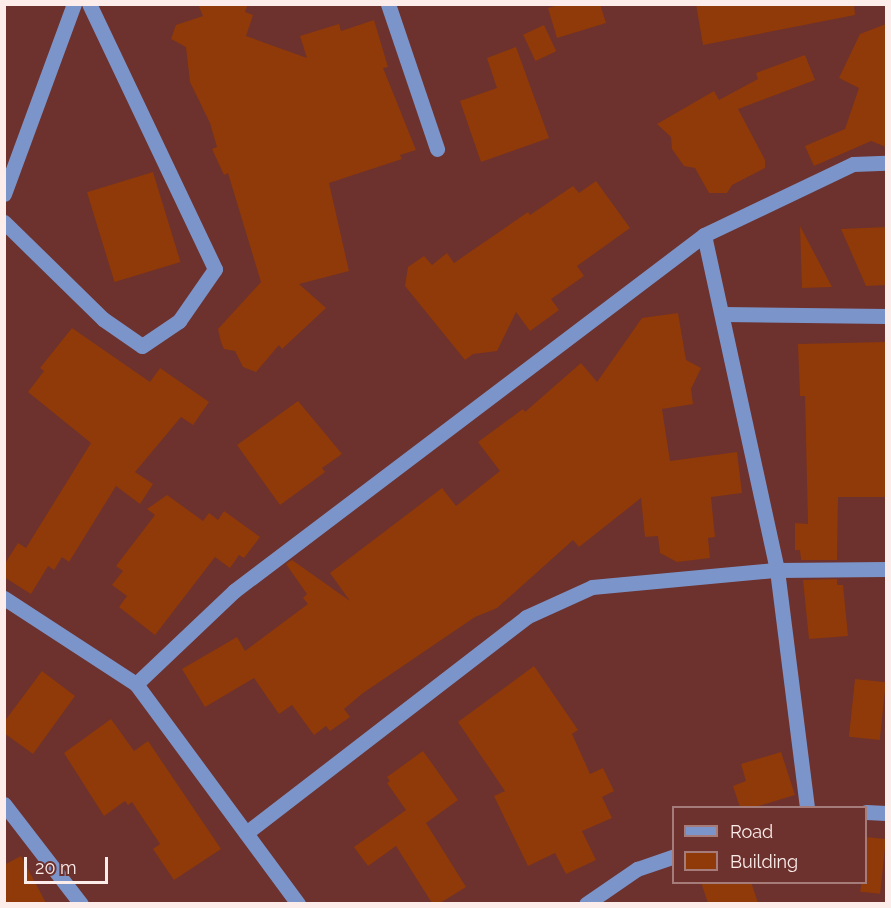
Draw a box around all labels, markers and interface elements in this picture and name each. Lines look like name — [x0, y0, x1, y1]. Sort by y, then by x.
legend — [672, 806, 867, 884]
text: Road — [730, 821, 773, 842]
scale bar — [27, 845, 111, 883]
text: Building — [730, 851, 798, 872]
text: 20 m — [35, 857, 77, 878]

